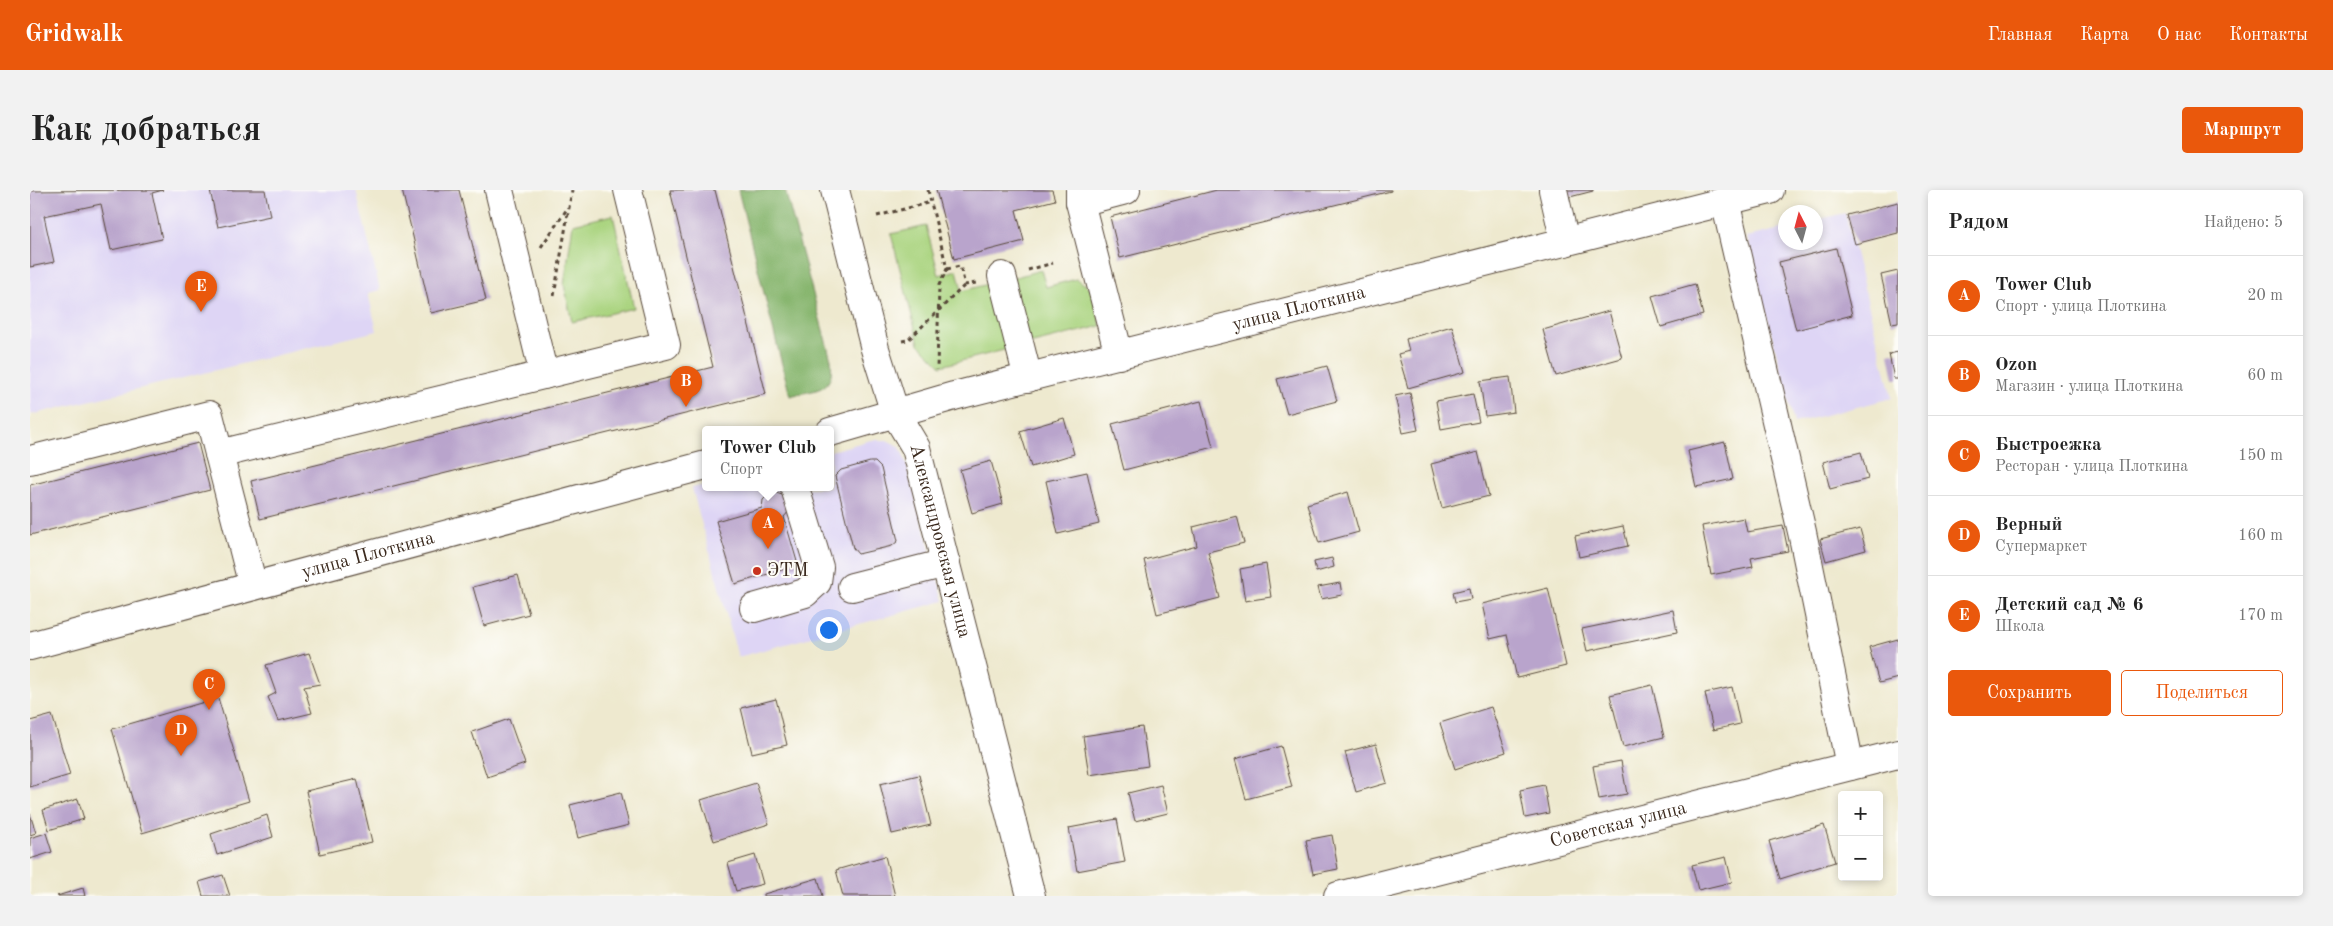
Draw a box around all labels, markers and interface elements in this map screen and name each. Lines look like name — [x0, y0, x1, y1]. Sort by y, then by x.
text: Gridwalk — [25, 23, 123, 47]
text: Главная — [1988, 26, 2052, 44]
text: Карта — [2080, 26, 2129, 44]
text: О нас — [2157, 26, 2201, 44]
text: Контакты — [2229, 26, 2308, 44]
button: Маршрут — [2182, 107, 2303, 153]
text: Как добраться — [30, 113, 261, 148]
north arrow — [1778, 205, 1823, 250]
text: Рядом — [1948, 212, 2009, 233]
text: Найдено: 5 — [2204, 215, 2283, 231]
pin: E — [185, 271, 217, 312]
text: Tower Club — [1995, 276, 2092, 295]
street label: улица Плоткина — [1231, 283, 1368, 335]
text: A — [1958, 288, 1970, 304]
text: 20 m — [2247, 288, 2283, 304]
text: Спорт · улица Плоткина — [1995, 299, 2167, 315]
text: Ozon — [1995, 356, 2037, 375]
pin: B — [670, 366, 702, 407]
text: B — [1958, 368, 1970, 384]
text: 60 m — [2247, 368, 2283, 384]
text: Магазин · улица Плоткина — [1995, 379, 2183, 395]
popup — [702, 426, 834, 491]
text: Быстроежка — [1995, 436, 2102, 455]
text: Tower Club — [720, 439, 816, 458]
street label: Александровская улица — [906, 442, 974, 641]
text: C — [1959, 448, 1969, 464]
text: 150 m — [2238, 448, 2283, 464]
text: Ресторан · улица Плоткина — [1995, 459, 2188, 475]
text: Спорт — [720, 462, 763, 478]
pin: A — [752, 508, 784, 549]
text: Верный — [1995, 516, 2062, 535]
street label: улица Плоткина — [300, 528, 437, 582]
text: D — [1958, 528, 1970, 544]
text: 160 m — [2238, 528, 2283, 544]
text: Супермаркет — [1995, 539, 2087, 555]
place label: ЭТМ — [767, 562, 809, 581]
marker: ЭТМ — [751, 565, 763, 577]
text: Детский сад № 6 — [1995, 596, 2144, 615]
text: E — [1958, 608, 1970, 624]
text: 170 m — [2238, 608, 2283, 624]
your location — [816, 617, 842, 643]
text: Школа — [1995, 619, 2045, 635]
pin: C — [193, 669, 225, 710]
button: Сохранить — [1948, 670, 2111, 716]
button: Поделиться — [2121, 670, 2283, 716]
pin: D — [165, 715, 197, 756]
map controls — [1838, 791, 1883, 881]
button: + — [1838, 791, 1883, 836]
street label: Советская улица — [1548, 798, 1689, 851]
button: − — [1838, 836, 1883, 881]

